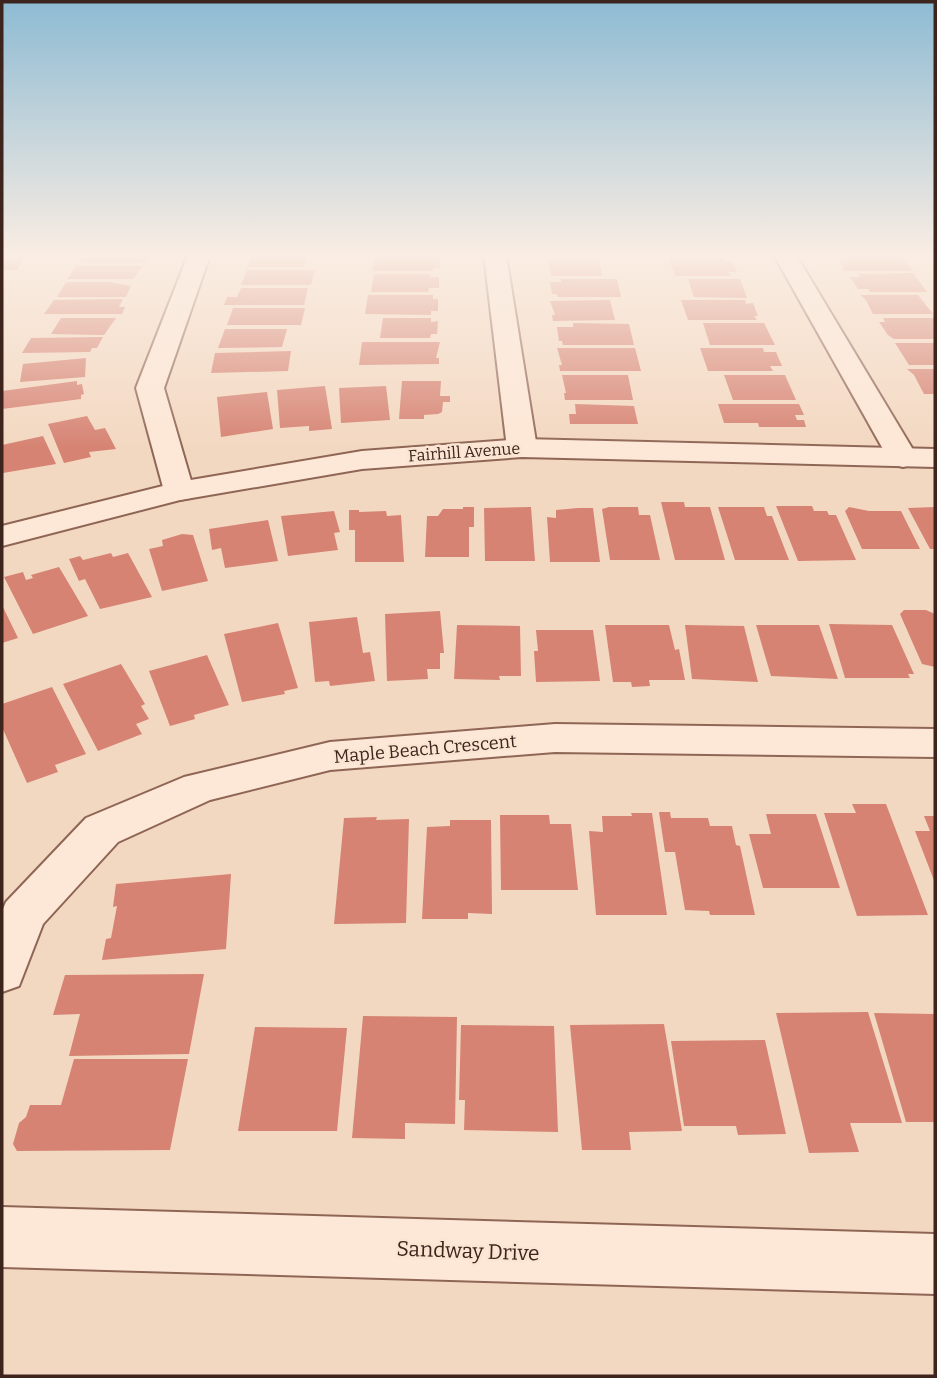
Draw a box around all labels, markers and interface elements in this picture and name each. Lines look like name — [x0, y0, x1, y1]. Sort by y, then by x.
street label: Fairhill Avenue — [407, 439, 521, 465]
street label: Maple Beach Crescent — [333, 730, 518, 768]
street label: Sandway Drive — [396, 1236, 540, 1266]

